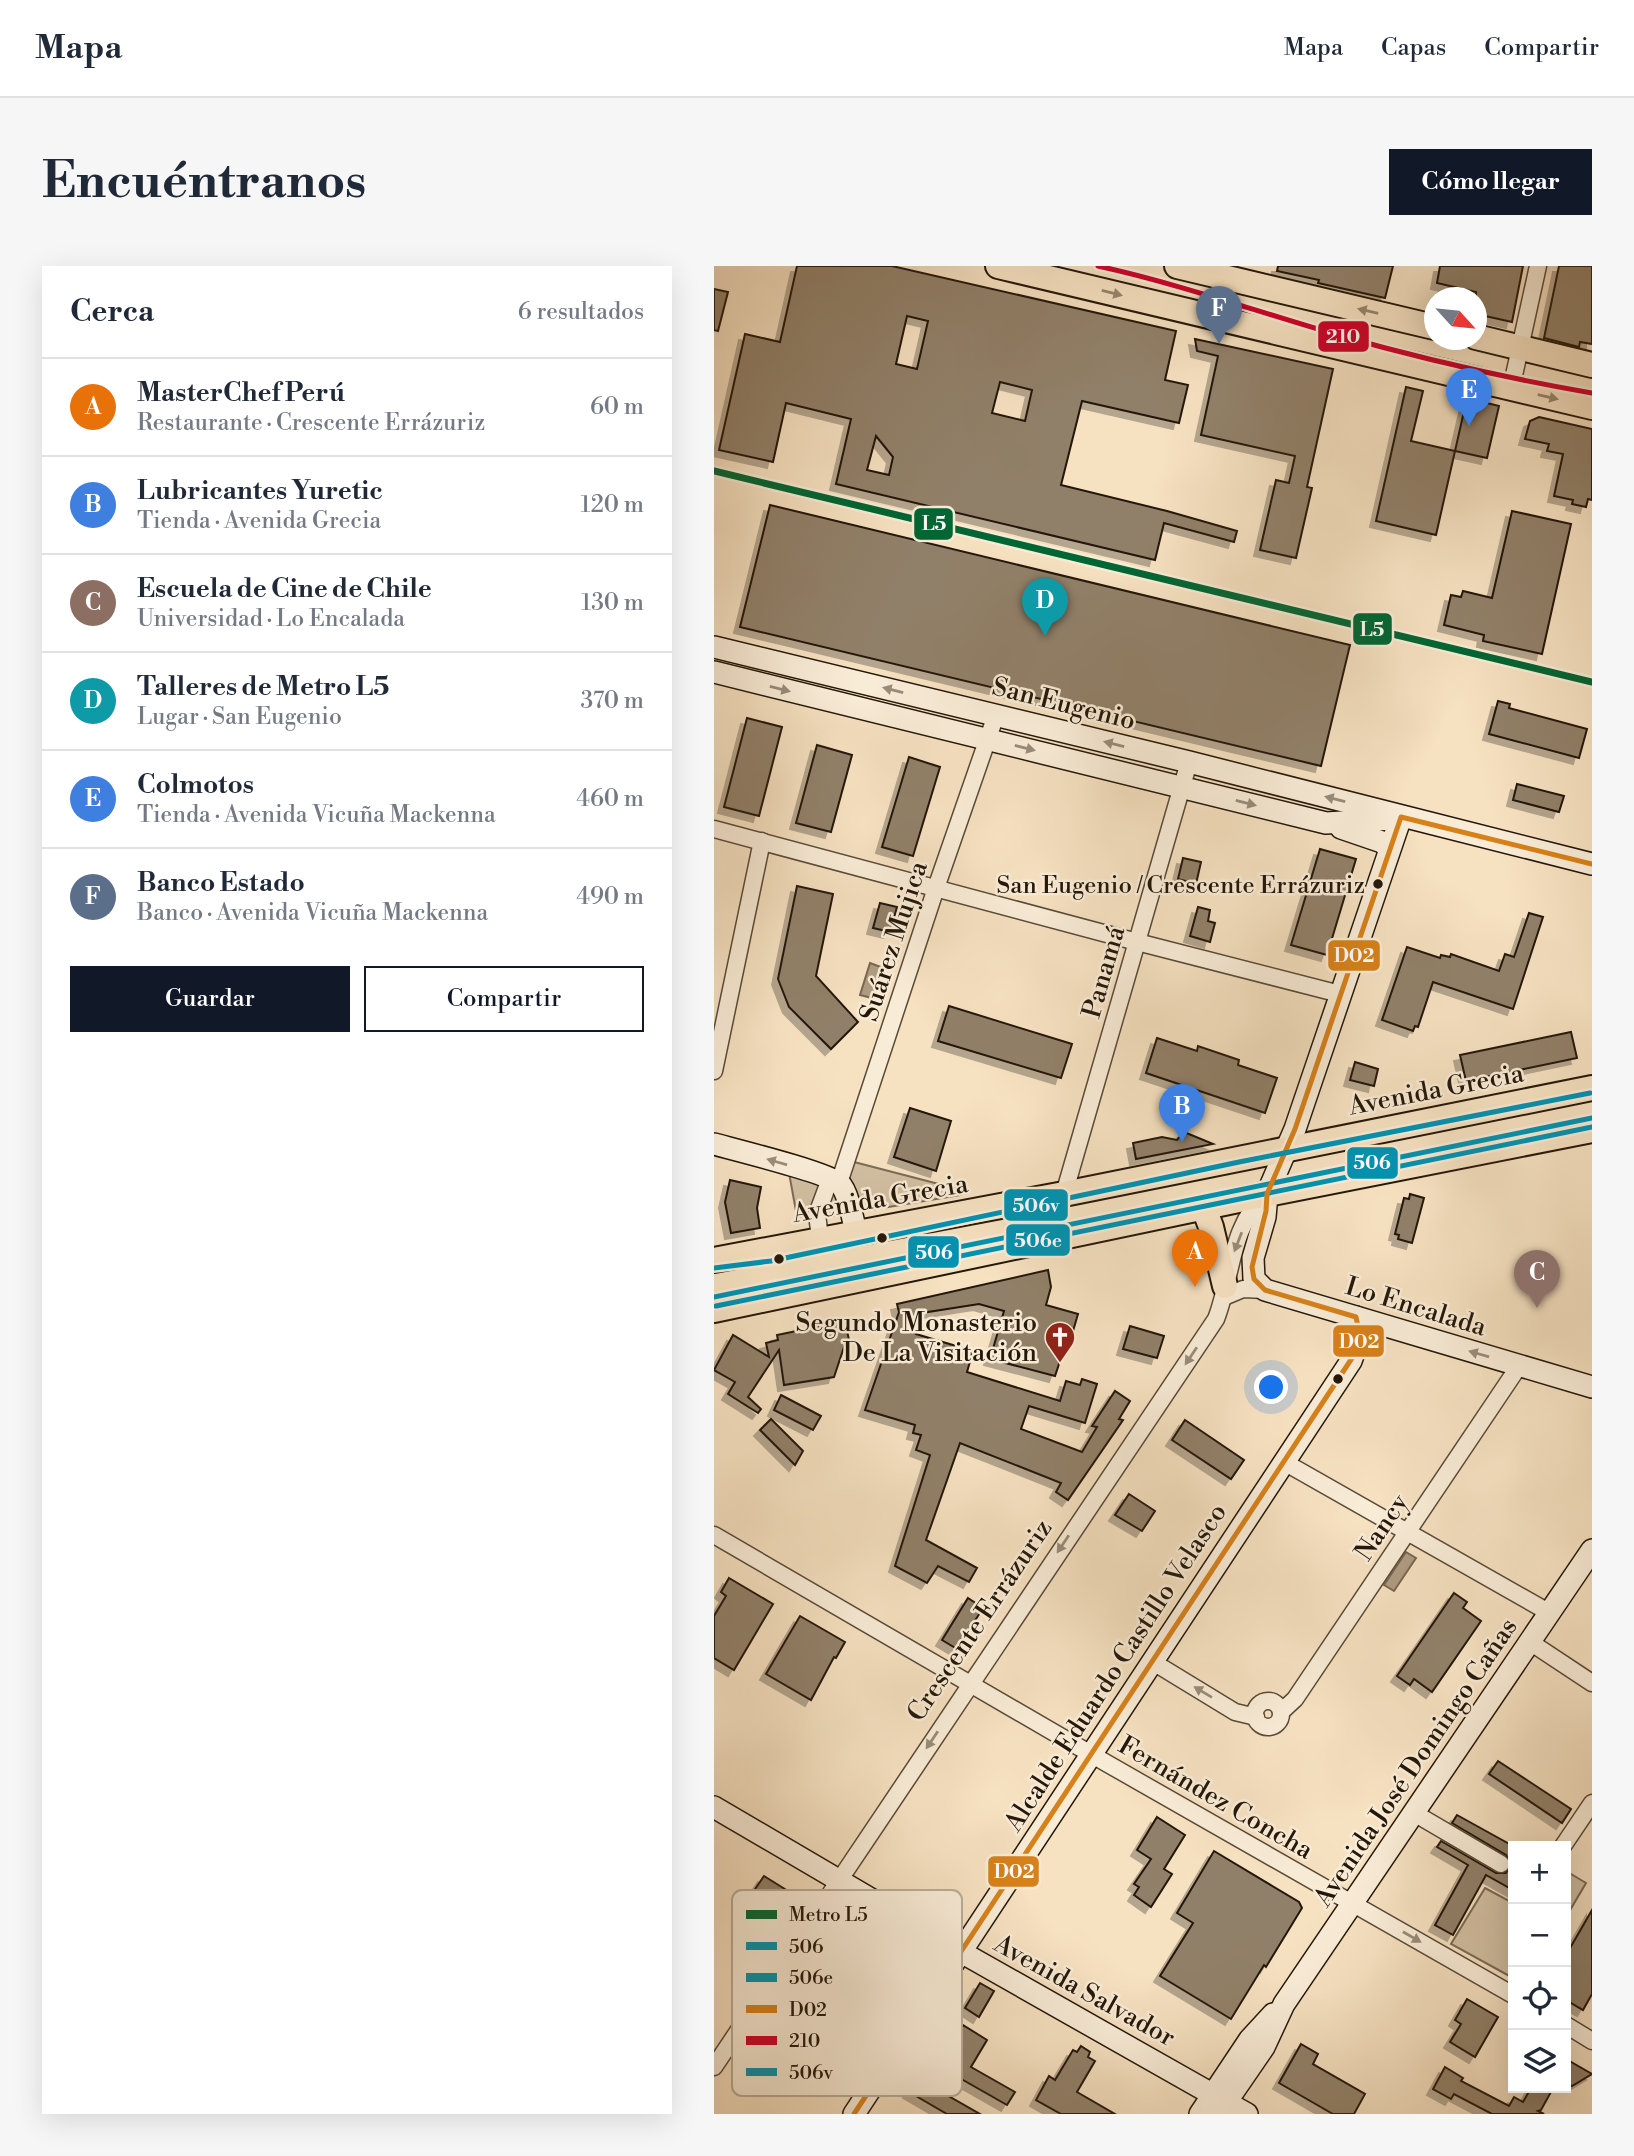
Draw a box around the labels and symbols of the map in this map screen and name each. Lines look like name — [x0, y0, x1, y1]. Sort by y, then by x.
pin: F — [1196, 286, 1242, 344]
north arrow — [1424, 287, 1487, 350]
one-way arrow — [1101, 288, 1123, 299]
one-way arrow — [1357, 306, 1379, 317]
line badge: 210 — [1317, 320, 1370, 353]
text: 210 — [1326, 325, 1360, 349]
pin: E — [1446, 368, 1492, 426]
one-way arrow — [1537, 392, 1559, 403]
line badge: L5 — [913, 507, 954, 541]
text: L5 — [922, 512, 947, 536]
pin: D — [1022, 578, 1068, 636]
line badge: L5 — [1352, 612, 1393, 646]
text: L5 — [1360, 618, 1385, 642]
street label: San Eugenio — [989, 671, 1139, 737]
one-way arrow — [769, 683, 791, 694]
one-way arrow — [882, 684, 904, 695]
one-way arrow — [1103, 738, 1125, 749]
one-way arrow — [1014, 743, 1036, 754]
one-way arrow — [1324, 793, 1346, 804]
one-way arrow — [1235, 798, 1257, 809]
street label: Suárez Mujica — [853, 857, 935, 1025]
place label: San Eugenio / Crescente Errázuriz — [997, 871, 1365, 901]
marker: San Eugenio / Crescente Errázuriz — [1371, 877, 1385, 891]
street label: Panamá — [1076, 922, 1133, 1022]
line badge: D02 — [1327, 939, 1381, 972]
text: D02 — [1334, 944, 1374, 968]
street label: Avenida Grecia — [1345, 1057, 1527, 1123]
pin: B — [1159, 1084, 1205, 1142]
line badge: 506 — [1346, 1146, 1399, 1180]
text: 506 — [1353, 1151, 1391, 1175]
one-way arrow — [766, 1157, 787, 1167]
street label: Avenida Grecia — [789, 1168, 971, 1230]
line badge: 506v — [1003, 1188, 1069, 1222]
text: 506v — [1013, 1194, 1060, 1218]
line badge: 506e — [1005, 1223, 1071, 1257]
text: 506e — [1014, 1229, 1062, 1253]
pin: A — [1172, 1229, 1218, 1287]
unlabelled marker — [875, 1231, 889, 1245]
one-way arrow — [1232, 1232, 1243, 1253]
line badge: 506 — [907, 1235, 960, 1269]
text: 506 — [915, 1241, 953, 1265]
pin: C — [1514, 1250, 1560, 1308]
unlabelled marker — [772, 1252, 786, 1266]
street label: Lo Encalada — [1341, 1270, 1491, 1344]
place label: Segundo Monasterio De La Visitación — [796, 1307, 1037, 1369]
church icon: Segundo Monasterio De La Visitación — [1043, 1320, 1077, 1364]
line badge: D02 — [1332, 1324, 1385, 1358]
text: D02 — [1339, 1330, 1379, 1354]
one-way arrow — [1184, 1347, 1198, 1365]
one-way arrow — [1469, 1349, 1490, 1359]
your location — [1254, 1370, 1288, 1404]
unlabelled marker — [1331, 1372, 1345, 1386]
street label: Nancy — [1348, 1488, 1416, 1567]
street label: Alcalde Eduardo Castillo Velasco — [997, 1498, 1234, 1838]
street label: Crescente Errázuriz — [900, 1513, 1059, 1728]
one-way arrow — [1057, 1534, 1070, 1554]
street label: Avenida José Domingo Cañas — [1307, 1612, 1525, 1914]
one-way arrow — [1194, 1686, 1213, 1699]
street label: Fernández Concha — [1112, 1729, 1319, 1867]
one-way arrow — [925, 1731, 939, 1749]
line badge: D02 — [987, 1855, 1040, 1888]
text: D02 — [994, 1860, 1034, 1884]
legend — [732, 1890, 962, 2096]
text: Metro L5 — [789, 1903, 868, 1927]
street label: Avenida Salvador — [987, 1927, 1181, 2054]
one-way arrow — [1402, 1931, 1421, 1943]
text: 506 — [789, 1935, 824, 1959]
text: 506e — [789, 1966, 833, 1990]
text: D02 — [789, 1998, 827, 2022]
text: 210 — [789, 2029, 820, 2053]
text: 506v — [789, 2061, 834, 2085]

